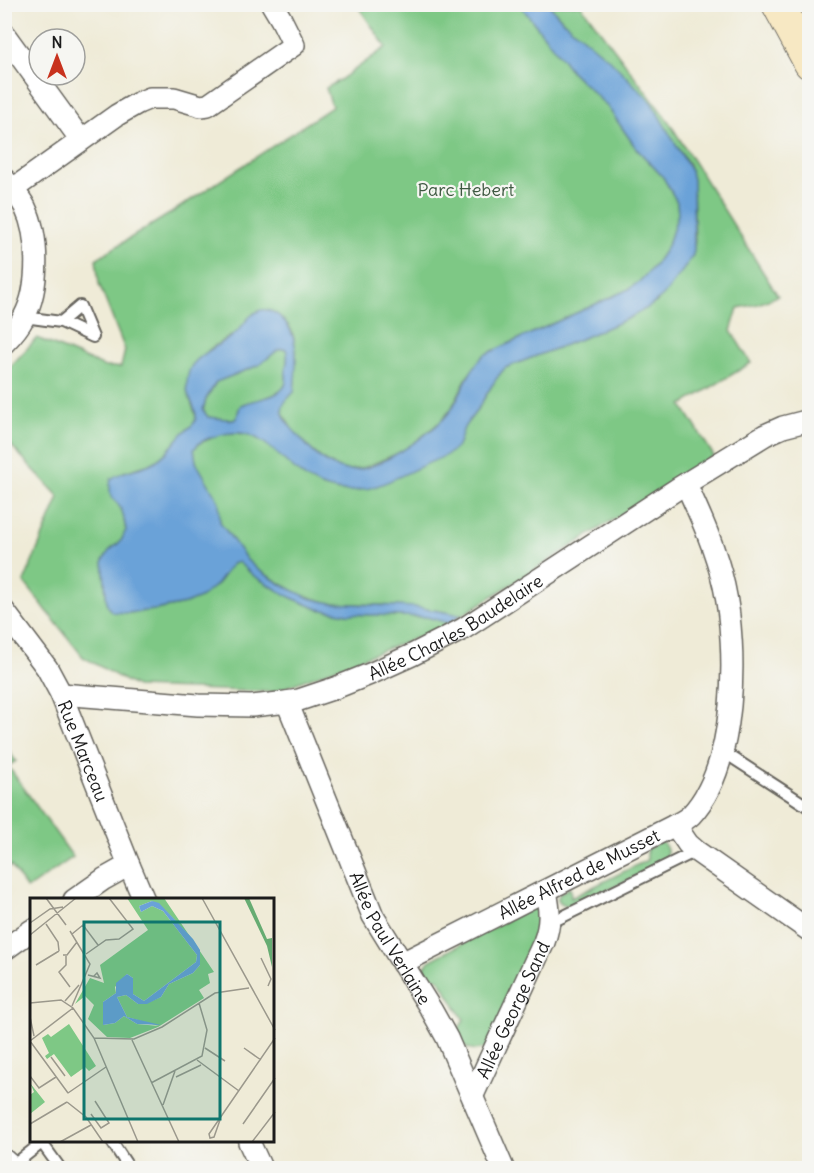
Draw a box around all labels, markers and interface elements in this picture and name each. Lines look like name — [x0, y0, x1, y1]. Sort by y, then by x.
north arrow — [27, 27, 87, 87]
text: N — [51, 32, 63, 52]
park label: Parc Hebert — [418, 178, 514, 201]
street label: Allée Charles Baudelaire — [364, 569, 547, 685]
street label: Rue Marceau — [53, 697, 114, 805]
street label: Allée Alfred de Musset — [494, 823, 663, 924]
street label: Allée Paul Verlaine — [345, 868, 436, 1009]
inset map — [30, 898, 274, 1143]
street label: Allée George Sand — [471, 937, 554, 1082]

